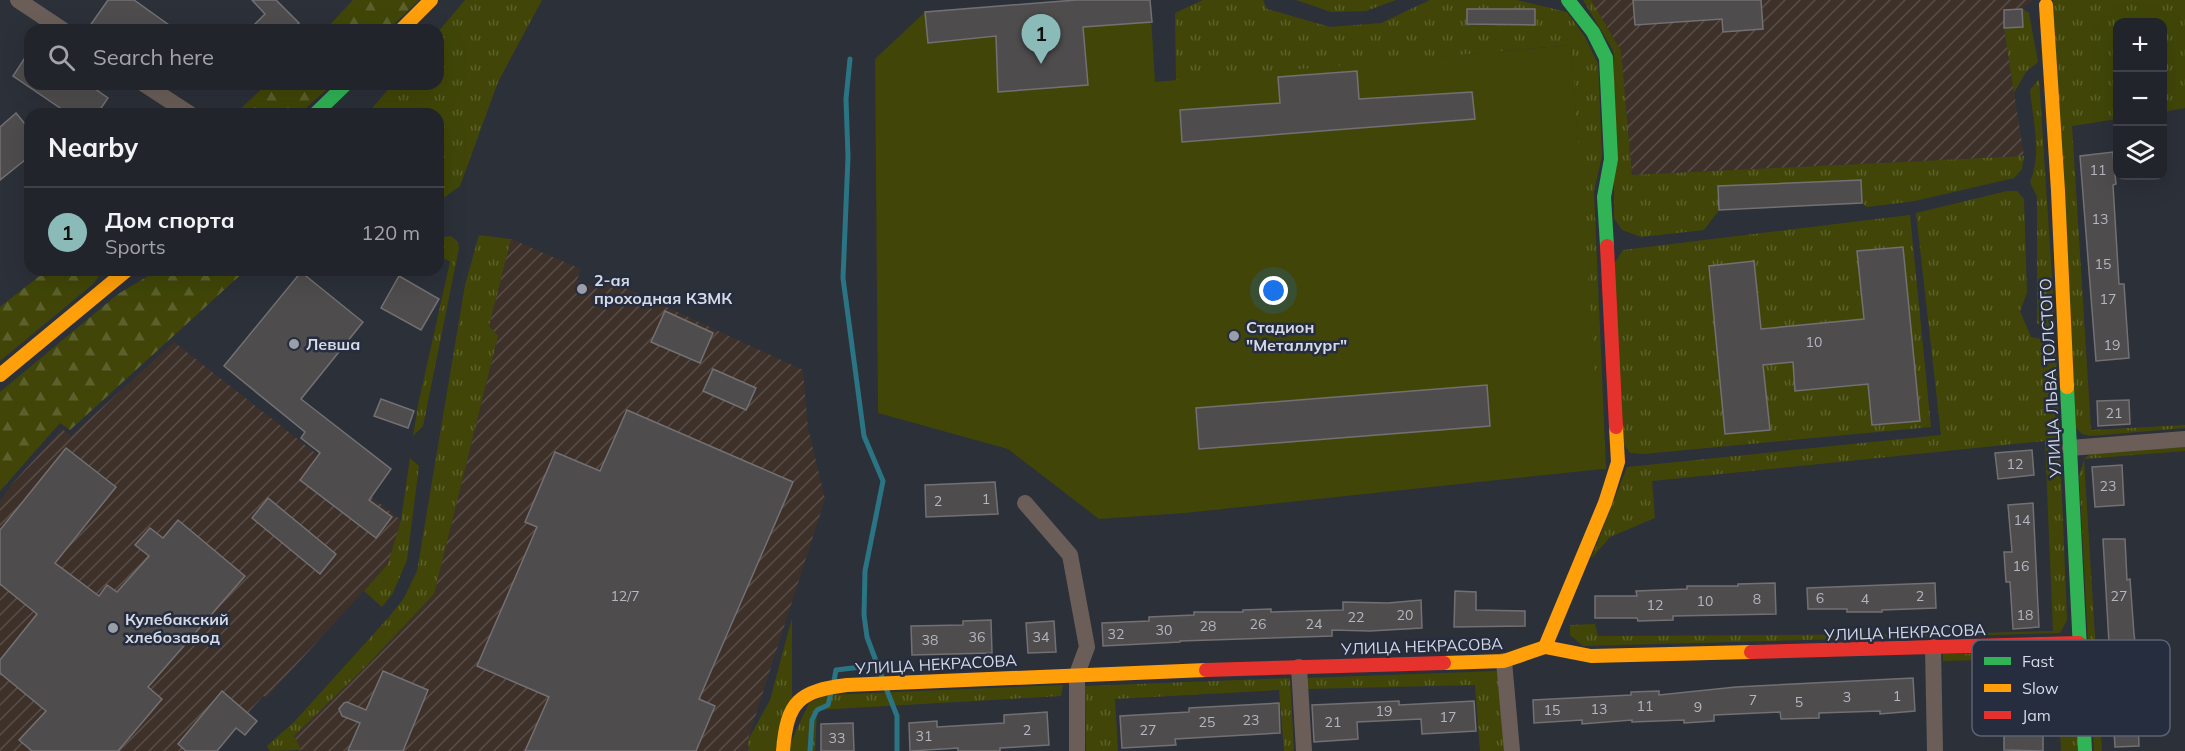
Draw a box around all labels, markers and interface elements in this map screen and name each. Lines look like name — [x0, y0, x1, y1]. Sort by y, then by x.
pin: 1 — [1022, 14, 1060, 64]
map controls — [2113, 18, 2167, 180]
button: + — [2113, 18, 2167, 72]
search box — [24, 24, 444, 90]
icon: search — [45, 41, 78, 74]
text: Search here — [93, 43, 214, 71]
button: − — [2113, 72, 2167, 126]
button: layers — [2113, 126, 2167, 180]
text: Nearby — [48, 131, 138, 164]
house number: 11 — [2090, 161, 2106, 179]
text: Дом спорта — [105, 206, 235, 234]
house number: 13 — [2092, 210, 2108, 228]
text: 1 — [62, 220, 74, 245]
text: 120 m — [361, 220, 420, 245]
text: Sports — [105, 234, 166, 259]
house number: 15 — [2095, 255, 2111, 273]
place label: 2-ая проходная КЗМК — [594, 270, 732, 308]
your location — [1259, 276, 1288, 305]
street label: УЛИЦА ЛЬВА ТОЛСТОГО — [2035, 278, 2065, 479]
marker: 2-ая проходная КЗМК — [575, 282, 589, 296]
house number: 17 — [2100, 290, 2116, 308]
place label: Стадион "Металлург" — [1246, 317, 1347, 355]
marker: Стадион "Металлург" — [1227, 329, 1241, 343]
house number: 10 — [1806, 333, 1822, 351]
place label: Левша — [306, 334, 360, 354]
house number: 19 — [2104, 336, 2120, 354]
marker: Левша — [287, 337, 301, 351]
house number: 21 — [2106, 404, 2122, 422]
house number: 12 — [2007, 455, 2023, 473]
house number: 23 — [2100, 477, 2116, 495]
house number: 1 — [982, 490, 990, 508]
house number: 2 — [934, 492, 942, 510]
house number: 14 — [2014, 511, 2031, 529]
house number: 16 — [2013, 557, 2029, 575]
house number: 12/7 — [610, 587, 640, 605]
house number: 2 — [1916, 587, 1924, 605]
house number: 27 — [2111, 587, 2127, 605]
house number: 6 — [1816, 589, 1824, 607]
house number: 8 — [1753, 590, 1761, 608]
house number: 4 — [1861, 590, 1870, 608]
house number: 10 — [1697, 592, 1713, 610]
house number: 12 — [1647, 596, 1663, 614]
house number: 20 — [1397, 606, 1413, 624]
house number: 18 — [2017, 606, 2033, 624]
house number: 22 — [1348, 608, 1364, 626]
place label: Кулебакский хлебозавод — [124, 609, 229, 647]
house number: 26 — [1250, 615, 1266, 633]
house number: 24 — [1306, 615, 1323, 633]
house number: 28 — [1200, 617, 1216, 635]
street label: УЛИЦА НЕКРАСОВА — [1823, 619, 1986, 645]
marker: Кулебакский хлебозавод — [106, 621, 120, 635]
house number: 30 — [1156, 621, 1172, 639]
house number: 32 — [1108, 625, 1124, 643]
house number: 36 — [969, 628, 985, 646]
house number: 34 — [1033, 628, 1050, 646]
house number: 38 — [922, 631, 938, 649]
street label: УЛИЦА НЕКРАСОВА — [1340, 633, 1503, 659]
legend — [1972, 640, 2170, 736]
street label: УЛИЦА НЕКРАСОВА — [854, 650, 1018, 678]
text: Fast — [2022, 651, 2054, 671]
text: Slow — [2022, 678, 2059, 698]
house number: 1 — [1893, 687, 1901, 705]
house number: 3 — [1843, 688, 1851, 706]
house number: 7 — [1749, 691, 1757, 709]
house number: 5 — [1795, 693, 1803, 711]
house number: 11 — [1637, 697, 1653, 715]
house number: 9 — [1694, 698, 1702, 716]
house number: 13 — [1591, 700, 1607, 718]
house number: 15 — [1544, 701, 1560, 719]
house number: 19 — [1376, 702, 1392, 720]
text: Jam — [2022, 705, 2051, 725]
house number: 17 — [1440, 708, 1456, 726]
house number: 23 — [1243, 711, 1259, 729]
house number: 25 — [1199, 713, 1215, 731]
house number: 21 — [1325, 713, 1341, 731]
house number: 2 — [1023, 721, 1031, 739]
house number: 27 — [1140, 721, 1156, 739]
house number: 31 — [916, 727, 932, 745]
house number: 33 — [829, 729, 845, 747]

